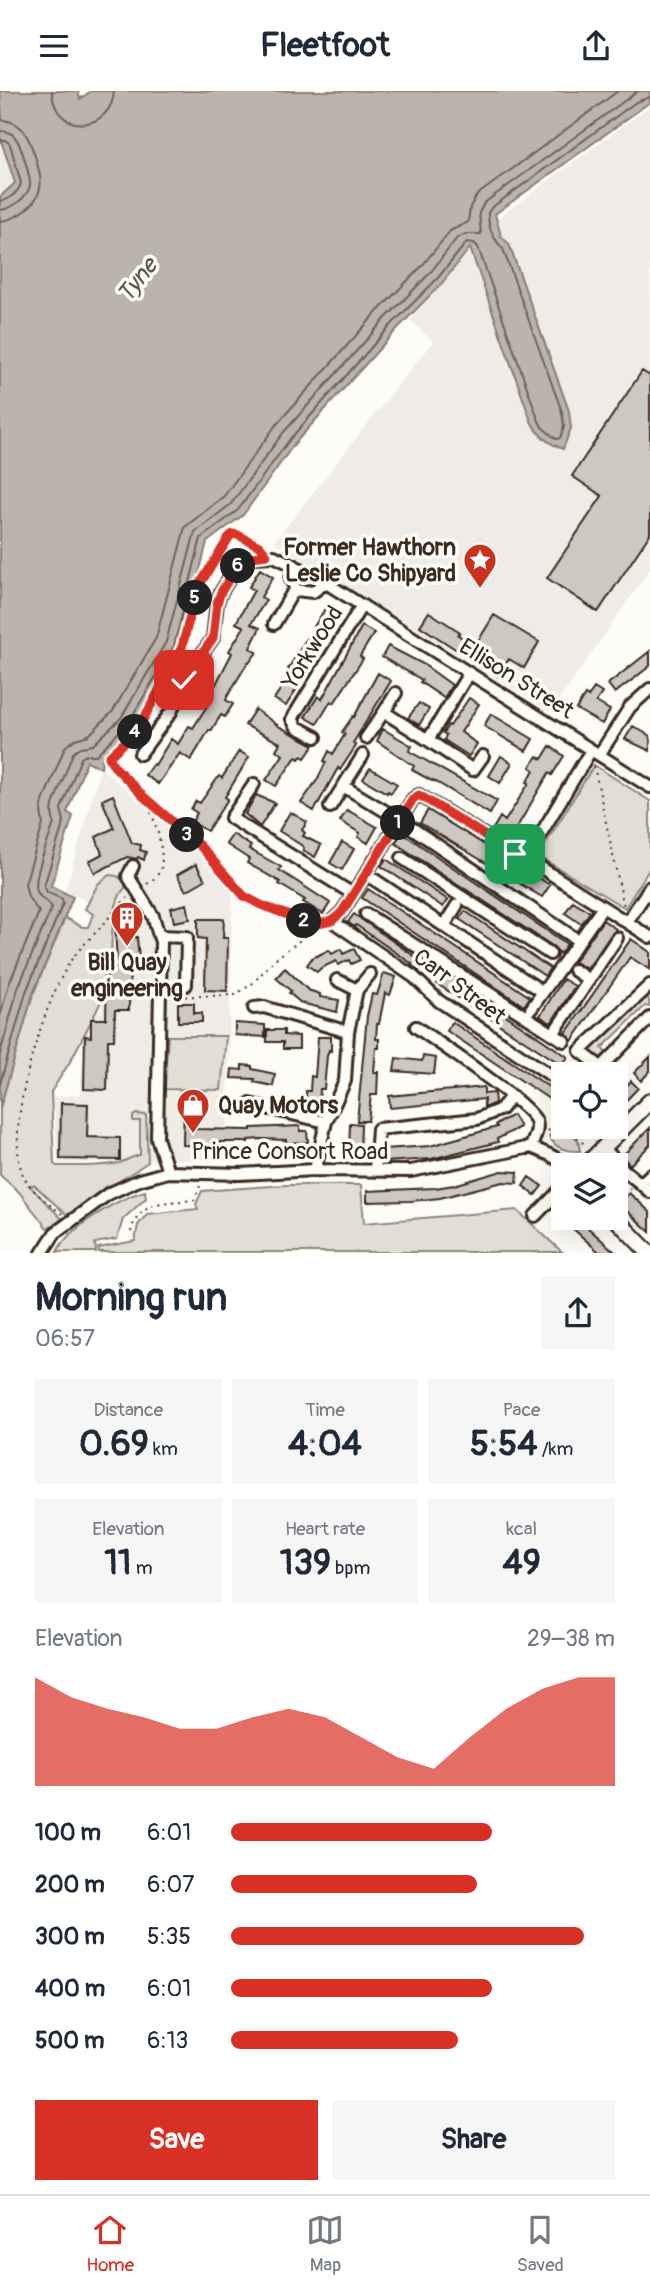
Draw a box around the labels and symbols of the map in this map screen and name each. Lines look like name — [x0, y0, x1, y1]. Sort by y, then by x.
water label: Tyne — [111, 251, 165, 308]
place label: Former Hawthorn Leslie Co Shipyard — [283, 533, 456, 588]
place icon: Former Hawthorn Leslie Co Shipyard — [461, 541, 499, 590]
pin: 6 — [220, 549, 256, 583]
pin: 5 — [178, 581, 212, 615]
street label: Yorkwood — [275, 600, 349, 695]
street label: Ellison Street — [454, 632, 580, 725]
pin — [154, 650, 214, 710]
pin: 4 — [118, 715, 152, 749]
pin: 1 — [380, 805, 416, 841]
pin: 3 — [170, 817, 204, 853]
pin — [485, 824, 545, 884]
building icon: Bill Quay engineering — [108, 899, 146, 948]
pin: 2 — [286, 903, 322, 939]
street label: Carr Street — [408, 942, 512, 1031]
place label: Bill Quay engineering — [70, 948, 183, 1003]
shop icon: Quay Motors — [174, 1086, 212, 1135]
place label: Quay Motors — [218, 1091, 339, 1120]
street label: Prince Consort Road — [192, 1137, 388, 1166]

